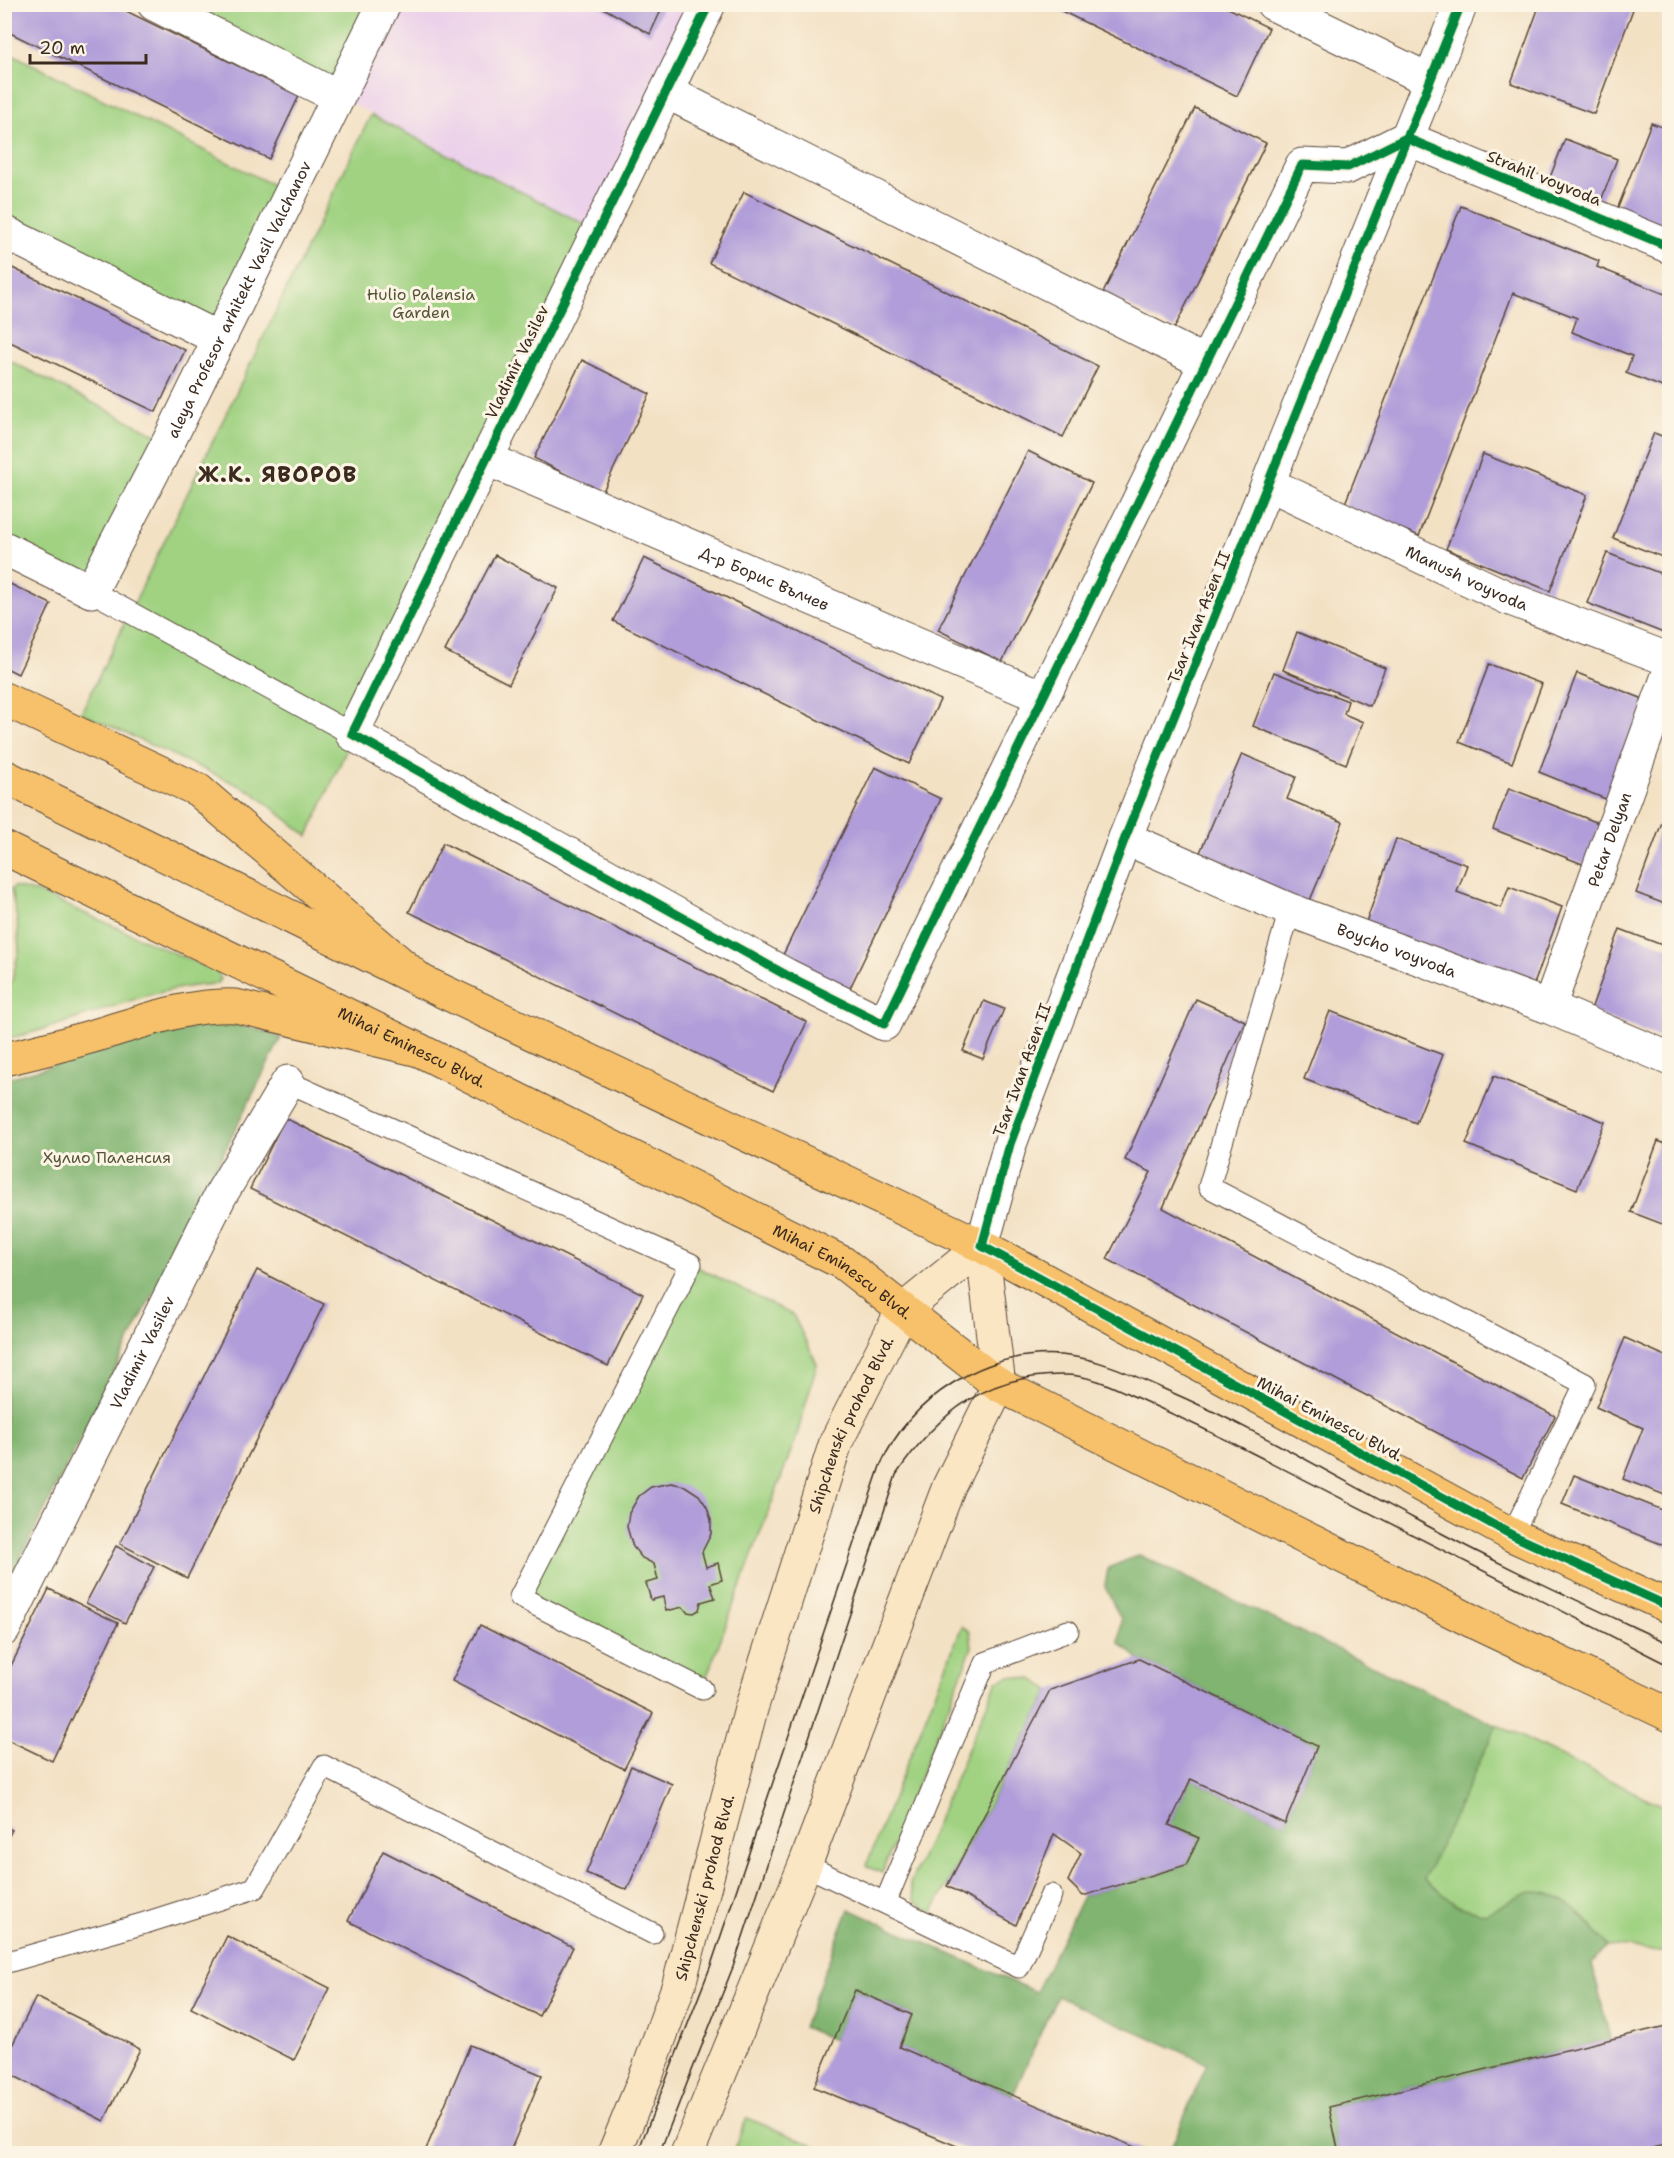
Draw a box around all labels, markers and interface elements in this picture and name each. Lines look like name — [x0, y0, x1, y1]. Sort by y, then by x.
scale bar — [30, 27, 146, 65]
text: 20 m — [39, 36, 85, 60]
street label: Strahil voyvoda — [1484, 145, 1604, 211]
street label: aleya Profesor arhitekt Vasil Valchanov — [162, 157, 316, 441]
park label: Hulio Palensia Garden — [367, 284, 475, 323]
street label: Vladimir Vasilev — [480, 301, 554, 422]
district label: Ж.К. ЯВОРОВ — [198, 460, 358, 489]
street label: Manush voyvoda — [1402, 540, 1531, 615]
street label: Д-р Борис Вълчев — [697, 541, 832, 615]
street label: Tsar Ivan Asen II — [1163, 548, 1235, 686]
street label: Petar Delyan — [1582, 789, 1636, 890]
street label: Boycho voyvoda — [1334, 918, 1460, 982]
street label: Tsar Ivan Asen II — [988, 1000, 1056, 1140]
street label: Mihai Eminescu Blvd. — [335, 1002, 490, 1092]
park label: Хулио Паленсия — [43, 1147, 171, 1168]
street label: Mihai Eminescu Blvd. — [769, 1219, 917, 1324]
street label: Vladimir Vasilev — [105, 1292, 179, 1413]
street label: Shipchenski prohod Blvd. — [803, 1332, 898, 1516]
street label: Mihai Eminescu Blvd. — [1253, 1372, 1407, 1466]
street label: Shipchenski prohod Blvd. — [670, 1792, 739, 1983]

